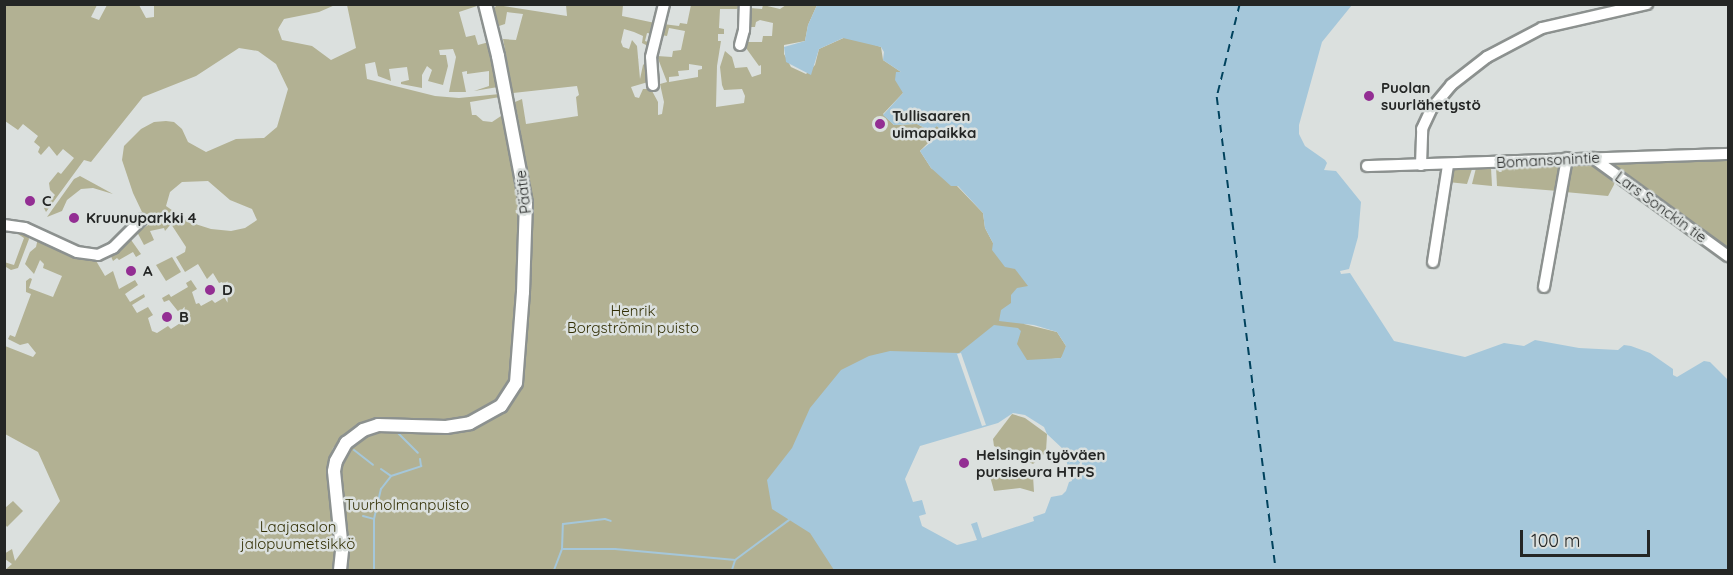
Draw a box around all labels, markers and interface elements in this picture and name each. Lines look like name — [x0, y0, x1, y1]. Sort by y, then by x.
place label: Puolan suurlähetystö — [1381, 78, 1481, 113]
marker: Puolan suurlähetystö — [1362, 89, 1376, 103]
place label: Tullisaaren uimapaikka — [892, 106, 976, 141]
marker: Tullisaaren uimapaikka — [873, 117, 887, 131]
street label: Bomansonintie — [1496, 148, 1600, 172]
street label: Lars Sonckin tie — [1612, 168, 1710, 246]
street label: Päätie — [511, 169, 535, 215]
place label: C — [42, 192, 51, 210]
marker: C — [23, 194, 37, 208]
place label: Kruunuparkki 4 — [86, 209, 196, 227]
marker: Kruunuparkki 4 — [67, 211, 81, 225]
place label: A — [143, 262, 153, 280]
marker: A — [124, 264, 138, 278]
place label: D — [222, 281, 233, 299]
marker: D — [203, 283, 217, 297]
park label: Henrik Borgströmin puisto — [567, 301, 699, 336]
place label: B — [179, 308, 189, 326]
marker: B — [160, 310, 174, 324]
place label: Helsingin työväen pursiseura HTPS — [976, 445, 1105, 480]
marker: Helsingin työväen pursiseura HTPS — [957, 456, 971, 470]
park label: Tuurholmanpuisto — [345, 496, 469, 514]
park label: Laajasalon jalopuumetsikkö — [241, 517, 355, 552]
scale bar — [1523, 518, 1654, 556]
text: 100 m — [1531, 529, 1580, 552]

